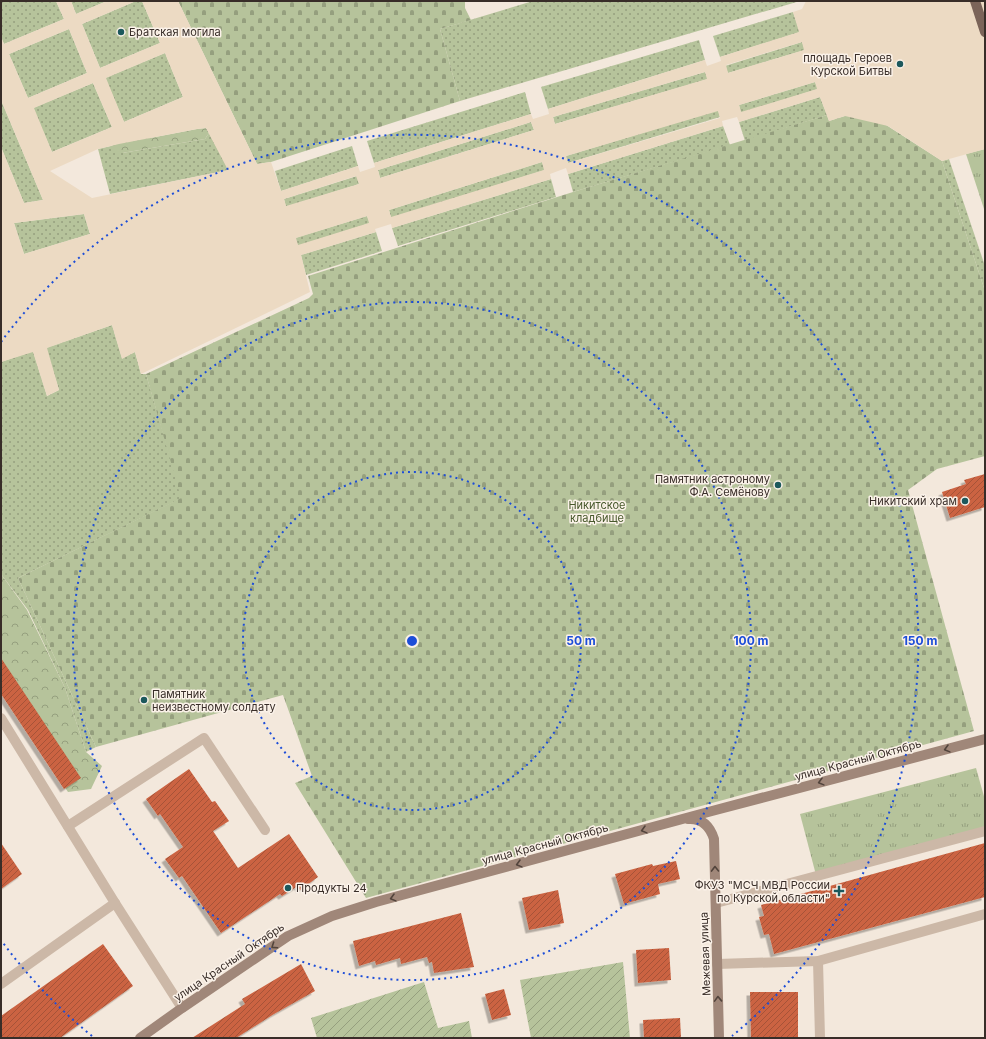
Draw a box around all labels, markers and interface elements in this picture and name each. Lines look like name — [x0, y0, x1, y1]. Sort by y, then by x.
place label: Братская могила — [129, 25, 221, 39]
marker: Братская могила — [116, 27, 126, 37]
place label: площадь Героев Курской Битвы — [803, 51, 892, 78]
marker: площадь Героев Курской Битвы — [895, 59, 905, 69]
place label: Памятник астроному Ф.А. Семёнову — [655, 472, 770, 499]
marker: Памятник астроному Ф.А. Семёнову — [773, 480, 783, 490]
place label: Никитский храм — [869, 494, 957, 508]
marker: Никитский храм — [960, 496, 970, 506]
park label: Никитское кладбище — [568, 498, 626, 525]
text: 50 m — [566, 633, 596, 648]
text: 100 m — [733, 633, 769, 648]
text: 150 m — [903, 633, 937, 648]
centre of rings — [405, 634, 419, 648]
place label: Памятник неизвестному солдату — [152, 687, 276, 714]
marker: Памятник неизвестному солдату — [139, 695, 149, 705]
street label: улица Красный Октябрь — [793, 736, 923, 784]
one-way arrow — [944, 745, 950, 753]
one-way arrow — [818, 777, 825, 786]
street label: улица Красный Октябрь — [480, 820, 610, 868]
one-way arrow — [641, 825, 648, 833]
one-way arrow — [516, 859, 522, 867]
one-way arrow — [711, 866, 719, 872]
place label: ФКУЗ "МСЧ МВД России по Курской области" — [694, 878, 830, 905]
place label: Продукты 24 — [296, 881, 367, 895]
marker: Продукты 24 — [283, 883, 293, 893]
marker: ФКУЗ "МСЧ МВД России по Курской области" — [833, 885, 845, 897]
one-way arrow — [390, 893, 397, 901]
street label: Межевая улица — [697, 912, 713, 996]
street label: улица Красный Октябрь — [171, 920, 287, 1004]
one-way arrow — [271, 941, 278, 948]
one-way arrow — [714, 996, 722, 1002]

